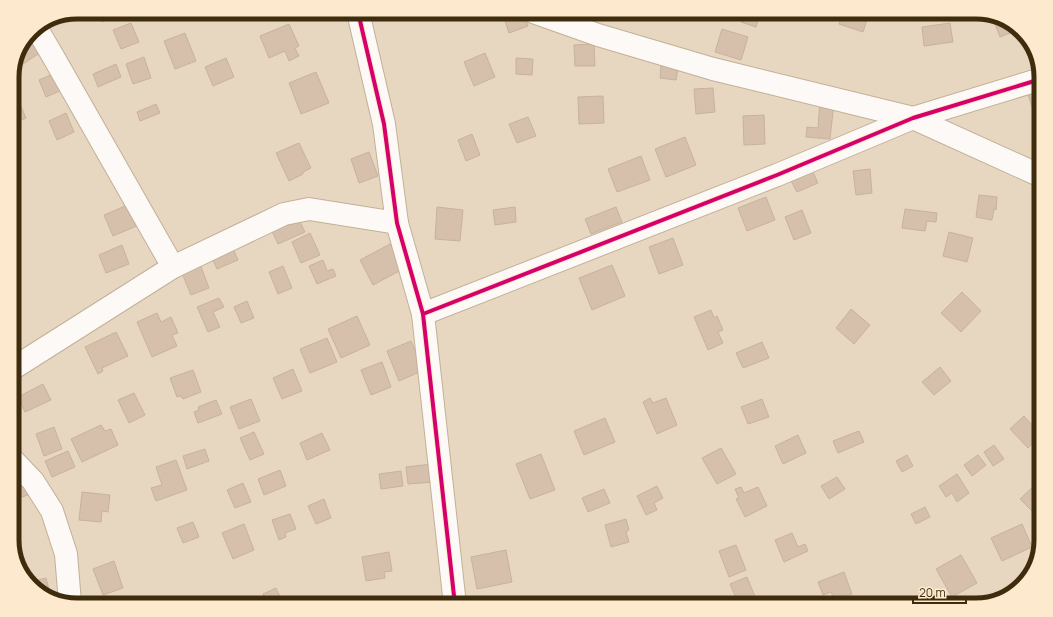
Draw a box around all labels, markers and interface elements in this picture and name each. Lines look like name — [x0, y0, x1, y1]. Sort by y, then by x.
scale bar — [913, 579, 966, 605]
text: 20 m — [919, 584, 946, 601]

